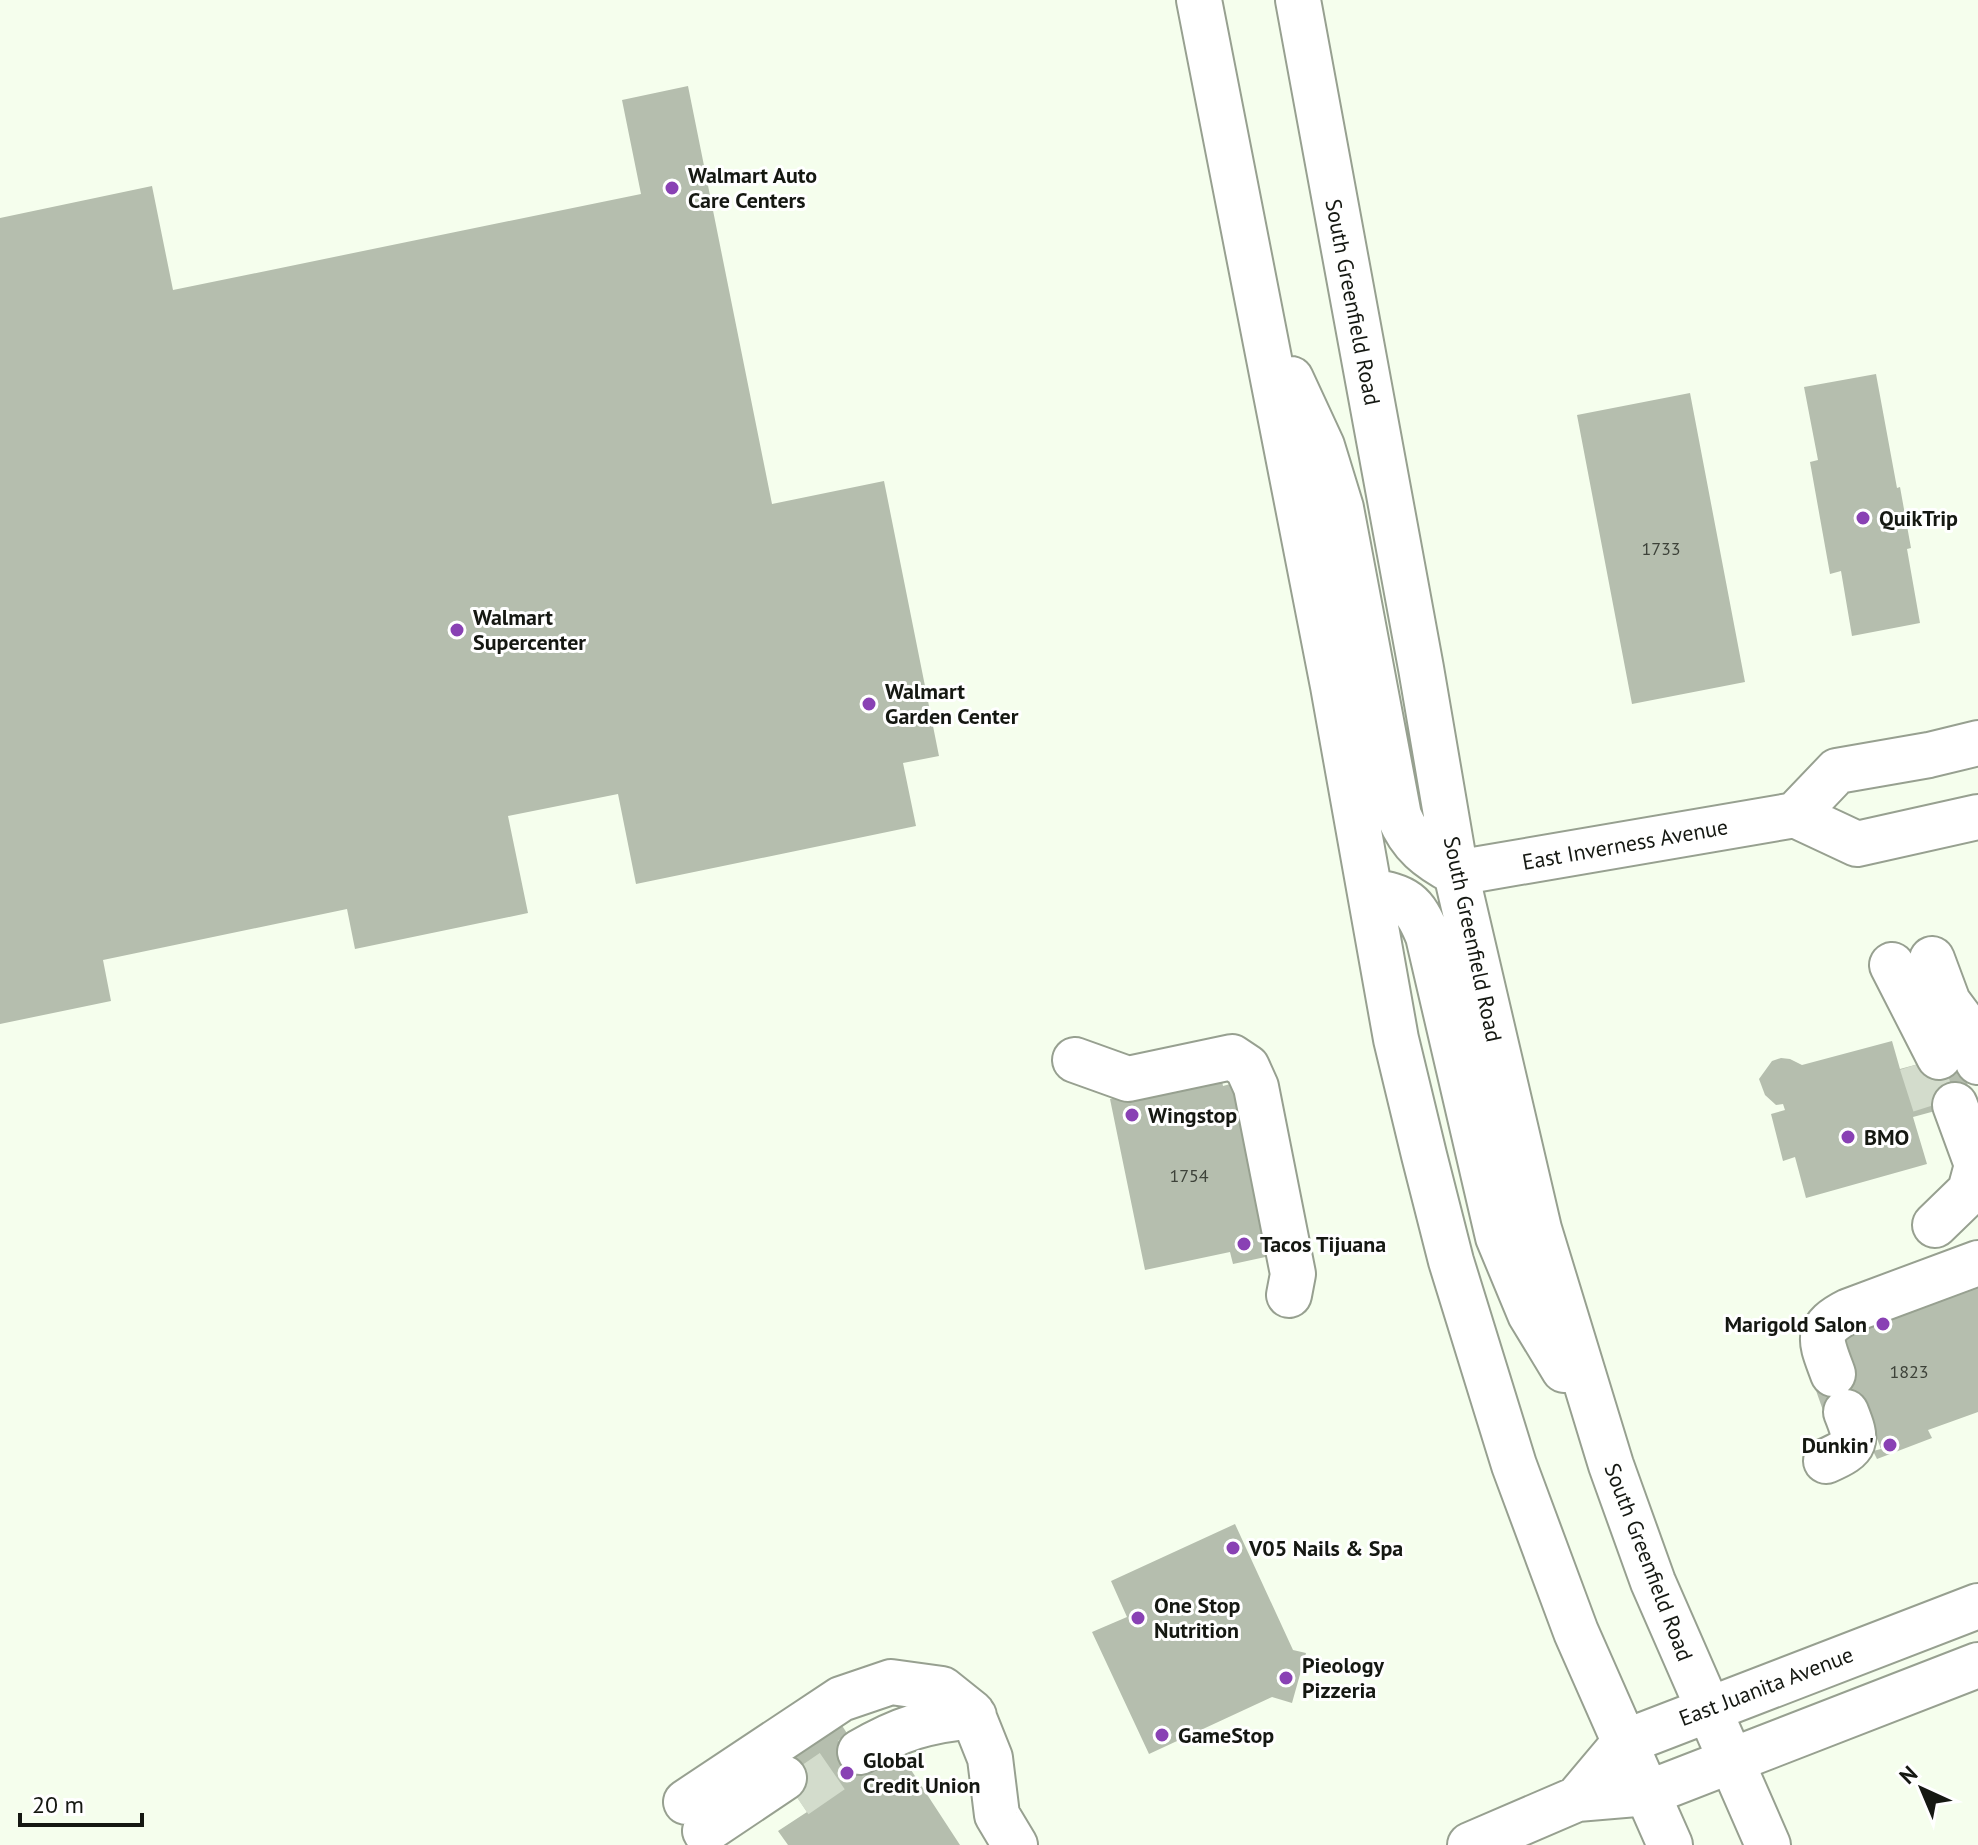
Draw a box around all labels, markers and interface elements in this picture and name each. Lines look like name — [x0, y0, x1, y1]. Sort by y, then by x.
place label: Walmart Auto Care Centers — [688, 161, 817, 214]
marker: Walmart Auto Care Centers — [663, 179, 681, 197]
street label: South Greenfield Road — [1319, 196, 1387, 408]
place label: QuikTrip — [1879, 504, 1958, 532]
marker: QuikTrip — [1854, 509, 1872, 527]
house number: 1733 — [1641, 537, 1681, 560]
place label: Walmart Supercenter — [473, 603, 586, 656]
marker: Walmart Supercenter — [448, 621, 466, 639]
place label: Walmart Garden Center — [885, 677, 1019, 730]
marker: Walmart Garden Center — [860, 695, 878, 713]
street label: East Inverness Avenue — [1520, 812, 1730, 876]
street label: South Greenfield Road — [1438, 834, 1508, 1044]
place label: Wingstop — [1148, 1101, 1237, 1129]
marker: Wingstop — [1123, 1106, 1141, 1124]
place label: BMO — [1864, 1123, 1909, 1151]
marker: BMO — [1839, 1128, 1857, 1146]
house number: 1754 — [1169, 1164, 1209, 1187]
place label: Tacos Tijuana — [1260, 1230, 1386, 1258]
marker: Tacos Tijuana — [1235, 1235, 1253, 1253]
place label: Marigold Salon — [1725, 1310, 1867, 1338]
marker: Marigold Salon — [1874, 1315, 1892, 1333]
house number: 1823 — [1889, 1360, 1929, 1383]
place label: Dunkin' — [1802, 1431, 1874, 1459]
marker: Dunkin' — [1881, 1436, 1899, 1454]
street label: South Greenfield Road — [1598, 1459, 1700, 1665]
place label: V05 Nails & Spa — [1248, 1534, 1403, 1562]
marker: V05 Nails & Spa — [1224, 1539, 1242, 1557]
place label: One Stop Nutrition — [1154, 1591, 1241, 1644]
marker: One Stop Nutrition — [1129, 1609, 1147, 1627]
street label: East Juanita Avenue — [1675, 1640, 1857, 1732]
place label: Pieology Pizzeria — [1302, 1651, 1384, 1704]
marker: Pieology Pizzeria — [1277, 1669, 1295, 1687]
place label: GameStop — [1178, 1721, 1274, 1749]
marker: GameStop — [1153, 1726, 1171, 1744]
place label: Global Credit Union — [863, 1746, 980, 1799]
north arrow — [1882, 1749, 1962, 1829]
text: N — [1893, 1760, 1923, 1790]
marker: Global Credit Union — [838, 1764, 856, 1782]
scale bar — [20, 1777, 142, 1827]
text: 20 m — [32, 1789, 84, 1820]

